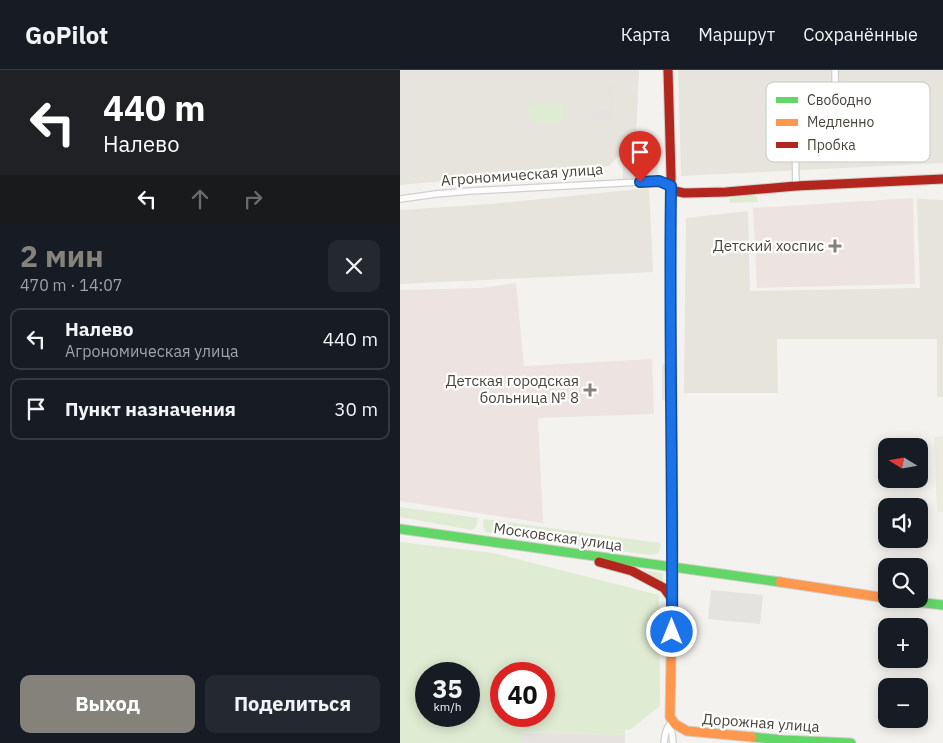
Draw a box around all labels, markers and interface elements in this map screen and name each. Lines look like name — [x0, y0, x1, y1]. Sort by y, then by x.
text: GoPilot — [25, 19, 108, 51]
text: Карта — [621, 23, 670, 46]
text: Маршрут — [698, 23, 775, 46]
text: Сохранённые — [803, 23, 918, 46]
legend — [766, 82, 930, 162]
text: 440 m — [103, 85, 206, 131]
icon: left — [20, 90, 85, 155]
text: Свободно — [807, 91, 872, 109]
text: Медленно — [807, 113, 875, 131]
text: Налево — [103, 129, 180, 158]
pin — [619, 131, 661, 182]
text: Пробка — [807, 136, 856, 154]
icon: arrive — [626, 138, 654, 166]
street label: Агрономическая улица — [440, 159, 604, 190]
icon: left — [133, 185, 161, 213]
icon: ahead — [186, 185, 214, 213]
icon: right — [239, 185, 267, 213]
text: 2 мин — [20, 236, 104, 275]
place label: Детский хоспис — [713, 236, 824, 255]
marker: Детский хоспис — [828, 239, 842, 253]
button: close — [328, 240, 380, 292]
text: 470 m · 14:07 — [20, 275, 122, 295]
text: Налево — [65, 317, 134, 341]
icon: left — [22, 325, 50, 353]
text: 440 m — [323, 327, 378, 351]
text: Агрономическая улица — [65, 341, 239, 361]
place label: Детская городская больница № 8 — [446, 371, 579, 407]
marker: Детская городская больница № 8 — [583, 383, 597, 397]
icon: arrive — [22, 395, 50, 423]
text: Пункт назначения — [65, 397, 236, 421]
text: 30 m — [334, 397, 378, 421]
north arrow — [878, 438, 928, 488]
map controls — [878, 438, 928, 728]
button: sound — [878, 498, 928, 548]
street label: Московская улица — [493, 518, 624, 555]
button: search — [878, 558, 928, 608]
position arrow — [645, 605, 697, 657]
button: + — [878, 618, 928, 668]
speed limit sign: 40 — [490, 662, 555, 727]
text: 35 — [432, 672, 463, 705]
button: Выход — [20, 675, 195, 733]
button: Поделиться — [205, 675, 380, 733]
button: − — [878, 678, 928, 728]
text: km/h — [433, 699, 462, 714]
street label: Дорожная улица — [702, 709, 820, 736]

